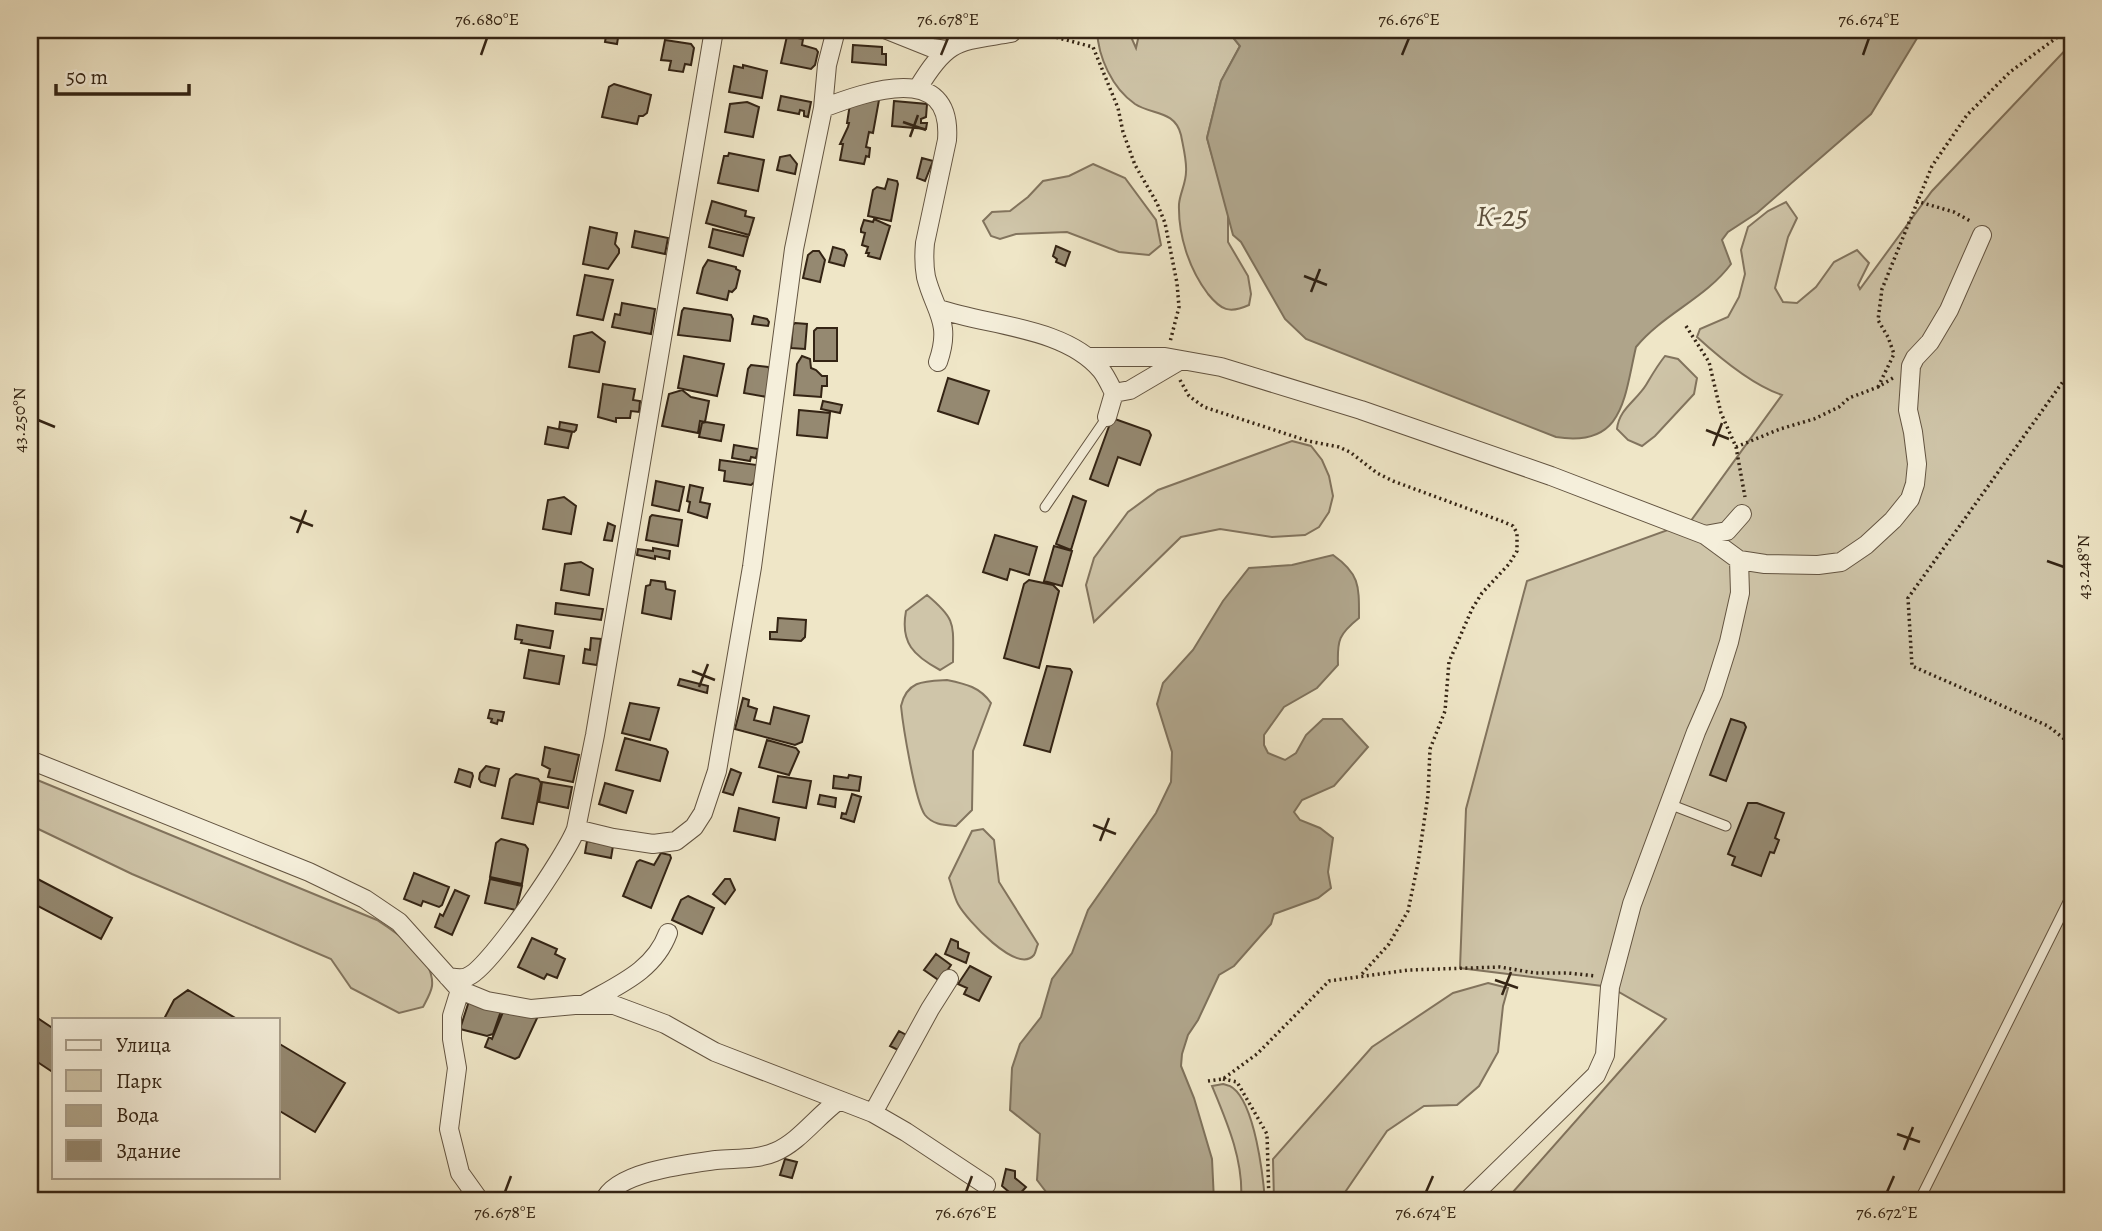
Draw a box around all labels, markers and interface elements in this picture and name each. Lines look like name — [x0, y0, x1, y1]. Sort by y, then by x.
text: 76.680°E — [455, 7, 519, 31]
text: 76.678°E — [917, 7, 979, 31]
text: 76.676°E — [1378, 7, 1440, 31]
text: 76.674°E — [1838, 7, 1900, 31]
scale bar — [56, 52, 189, 96]
text: 50 m — [66, 63, 108, 91]
water label: К-25 — [1476, 196, 1529, 236]
text: 43.250°N — [7, 387, 31, 453]
text: 43.248°N — [2071, 534, 2095, 599]
legend — [52, 1018, 280, 1178]
text: Улица — [116, 1031, 171, 1059]
text: Парк — [116, 1067, 162, 1095]
text: Вода — [116, 1101, 159, 1129]
text: Здание — [116, 1137, 181, 1165]
text: 76.678°E — [474, 1200, 536, 1224]
text: 76.676°E — [935, 1200, 997, 1224]
text: 76.674°E — [1395, 1200, 1457, 1224]
text: 76.672°E — [1856, 1200, 1918, 1224]

